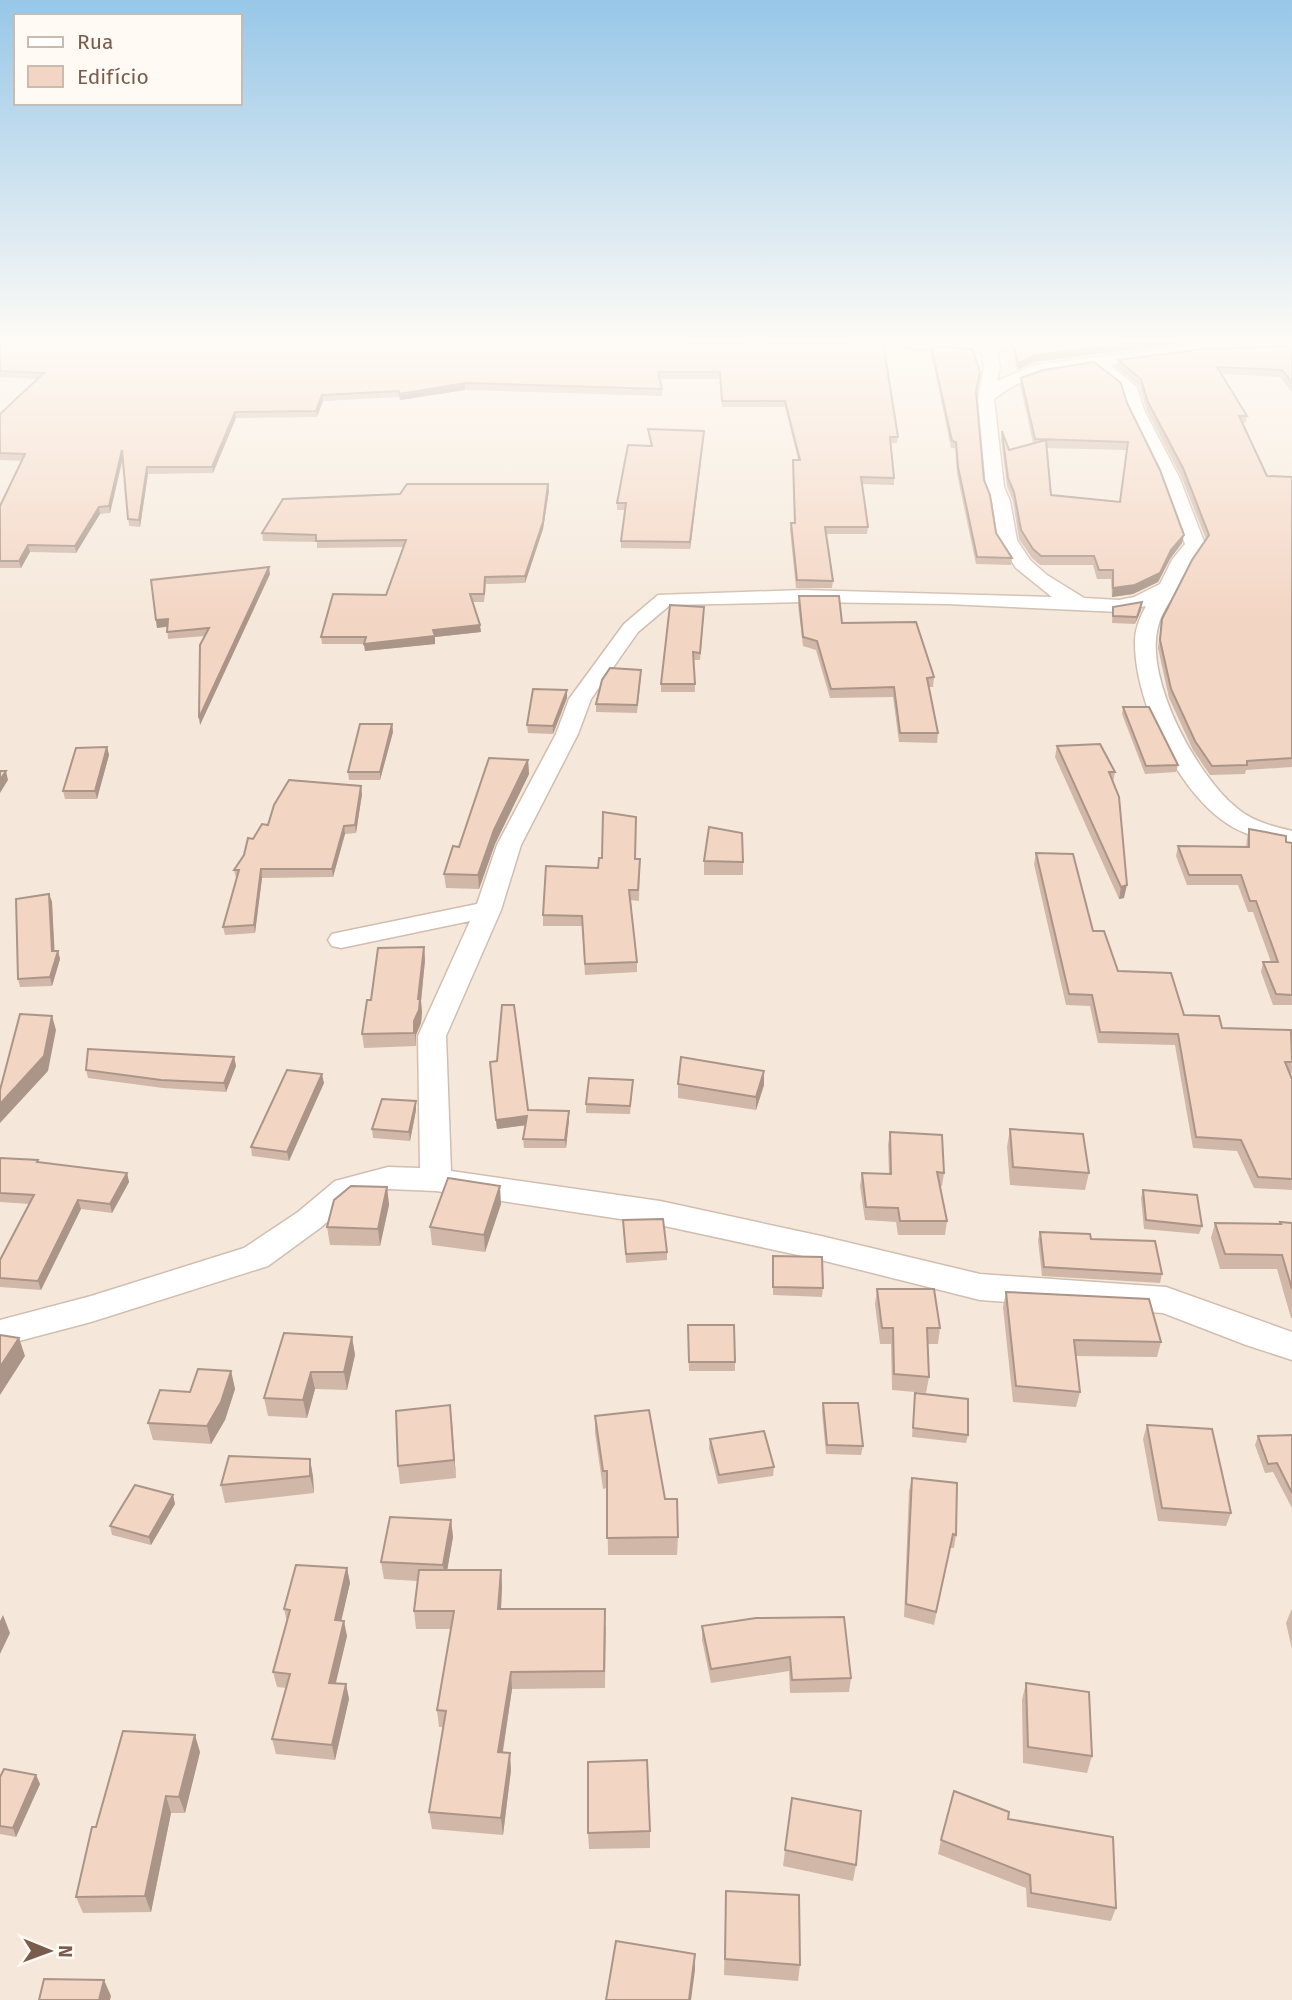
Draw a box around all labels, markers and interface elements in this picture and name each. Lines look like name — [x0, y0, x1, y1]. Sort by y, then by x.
legend — [14, 14, 242, 105]
text: Rua — [77, 29, 113, 55]
text: Edifício — [77, 64, 149, 90]
north arrow — [14, 1916, 84, 1986]
text: N — [54, 1945, 77, 1958]

